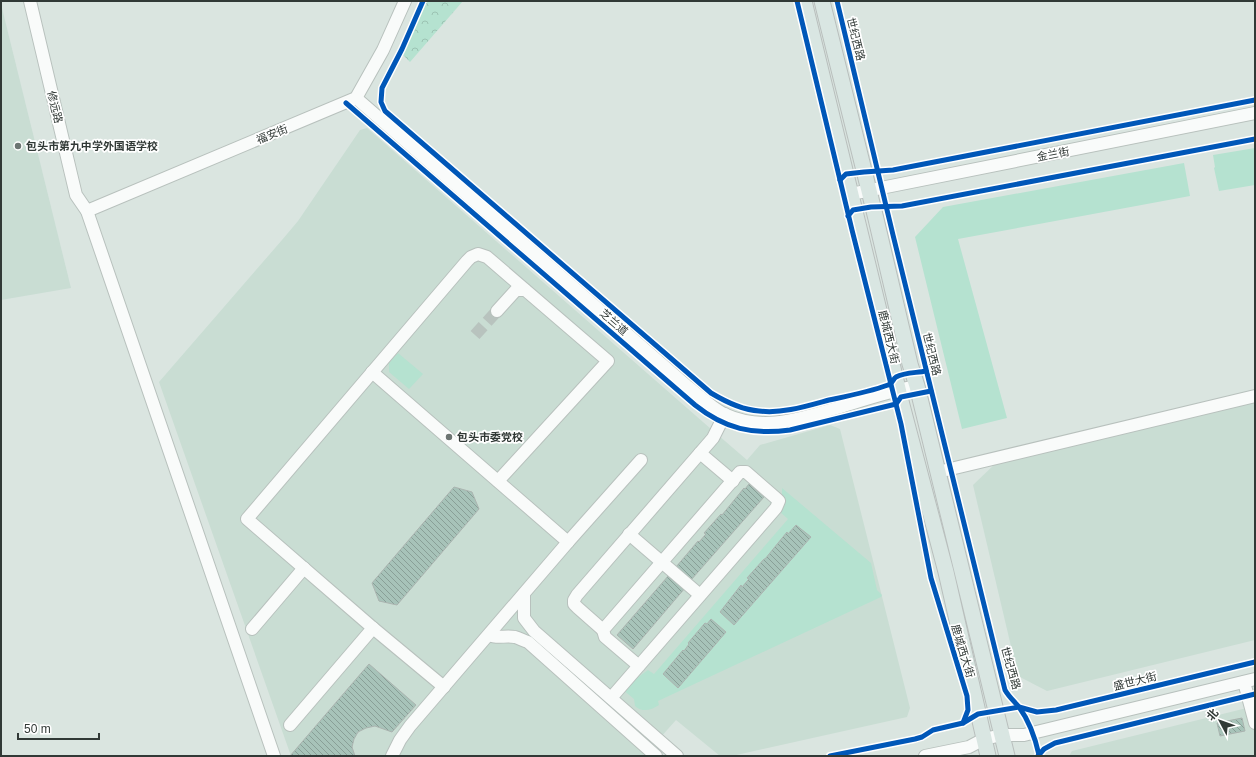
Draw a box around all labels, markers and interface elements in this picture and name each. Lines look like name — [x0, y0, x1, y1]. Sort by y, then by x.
street label: 世纪西路 — [845, 16, 867, 62]
street label: 修远路 — [45, 90, 65, 124]
street label: 福安街 — [254, 122, 290, 146]
place label: 包头市第九中学外国语学校 — [26, 140, 158, 152]
marker: 包头市第九中学外国语学校 — [13, 141, 23, 151]
street label: 金兰街 — [1036, 145, 1070, 163]
street label: 芝兰道 — [598, 307, 630, 337]
street label: 鹿城西大街 — [877, 309, 901, 365]
street label: 世纪西路 — [921, 331, 943, 377]
place label: 包头市委党校 — [457, 431, 523, 443]
marker: 包头市委党校 — [444, 432, 454, 442]
street label: 鹿城西大街 — [949, 623, 977, 679]
street label: 世纪西路 — [999, 645, 1023, 691]
street label: 盛世大街 — [1112, 670, 1158, 692]
north arrow — [1200, 701, 1240, 741]
text: 北 — [1204, 706, 1221, 723]
scale bar — [18, 715, 99, 741]
text: 50 m — [24, 722, 51, 736]

